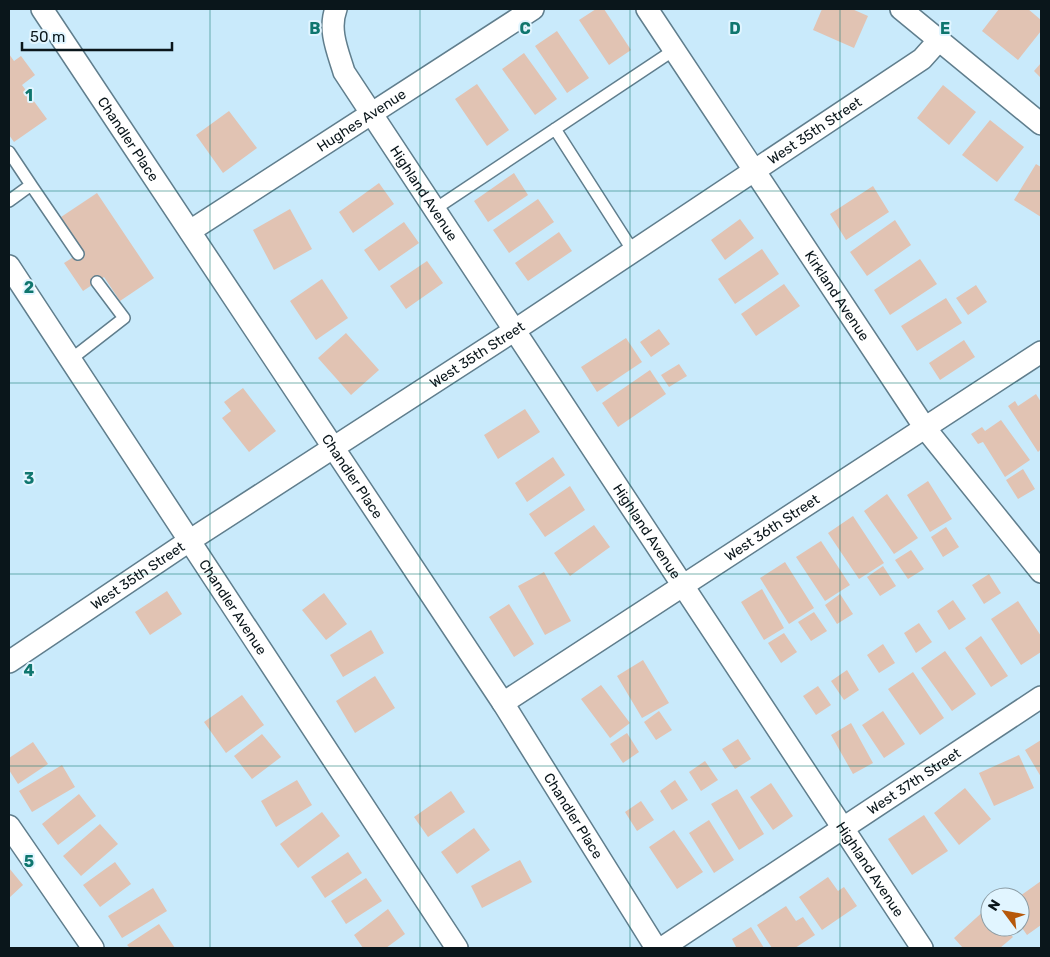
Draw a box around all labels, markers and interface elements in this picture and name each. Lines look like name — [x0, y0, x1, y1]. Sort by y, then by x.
text: B — [309, 19, 321, 38]
text: C — [519, 19, 531, 38]
text: D — [729, 19, 741, 38]
text: E — [940, 19, 950, 38]
scale bar — [22, 20, 172, 52]
text: 50 m — [30, 28, 65, 46]
street label: Hughes Avenue — [314, 85, 409, 155]
text: 1 — [25, 86, 33, 105]
street label: Chandler Place — [94, 93, 163, 185]
street label: West 35th Street — [764, 93, 865, 168]
street label: Highland Avenue — [386, 142, 462, 244]
street label: Kirkland Avenue — [801, 247, 873, 344]
text: 2 — [24, 278, 34, 297]
street label: West 35th Street — [426, 317, 528, 391]
street label: Chandler Place — [318, 431, 387, 522]
text: 3 — [24, 469, 34, 488]
street label: Highland Avenue — [610, 480, 685, 582]
street label: West 36th Street — [721, 490, 823, 565]
street label: West 35th Street — [87, 538, 188, 613]
street label: Chandler Avenue — [195, 556, 271, 658]
text: 4 — [24, 661, 35, 680]
street label: West 37th Street — [864, 744, 964, 818]
street label: Chandler Place — [540, 770, 607, 862]
street label: Highland Avenue — [833, 819, 908, 920]
text: 5 — [24, 852, 34, 871]
north arrow — [980, 887, 1030, 937]
text: N — [985, 897, 1004, 914]

